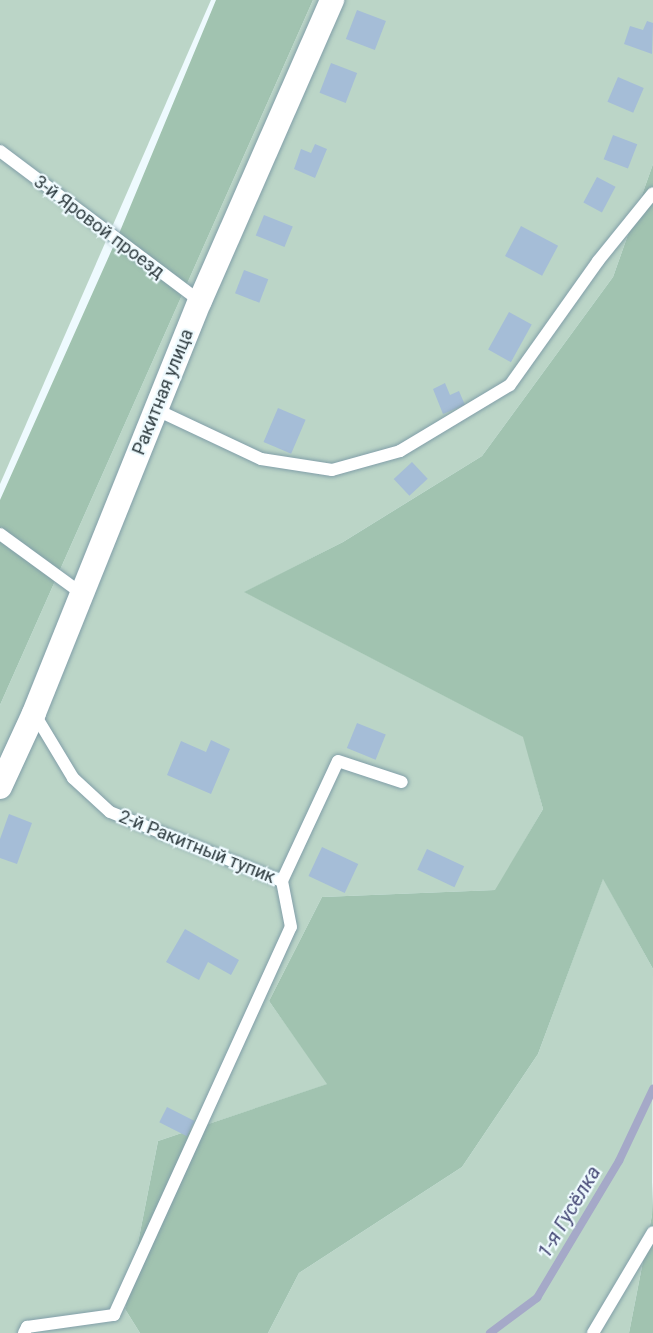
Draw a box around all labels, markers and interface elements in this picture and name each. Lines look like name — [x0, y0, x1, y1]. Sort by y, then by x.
street label: 3-й Яровой проезд — [30, 171, 168, 283]
street label: Ракитная улица — [128, 326, 198, 458]
street label: 2-й Ракитный тупик — [116, 806, 278, 888]
water label: 1-я Гусёлка — [532, 1162, 606, 1262]

